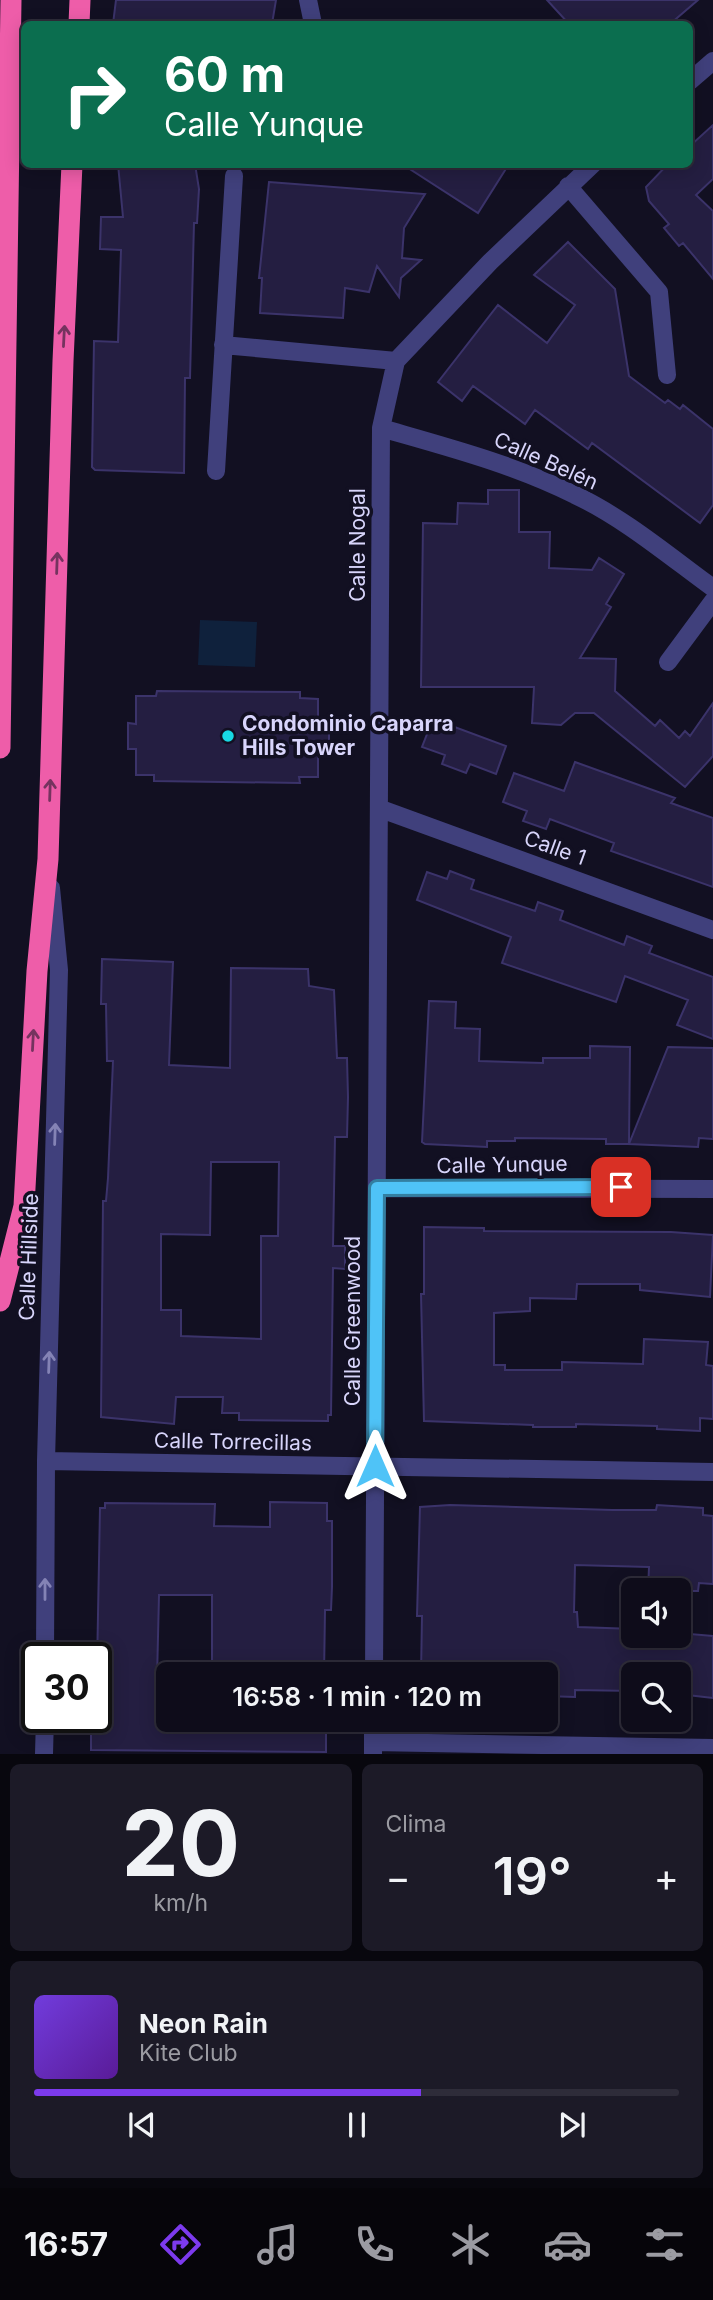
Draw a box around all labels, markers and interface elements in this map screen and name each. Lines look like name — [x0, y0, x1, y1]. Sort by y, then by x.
text: 60 m — [164, 45, 285, 104]
icon: right — [49, 49, 140, 140]
text: Calle Yunque — [164, 105, 364, 144]
one-way arrow — [57, 324, 70, 347]
street label: Calle Belén — [490, 427, 602, 495]
street label: Calle Nogal — [345, 488, 370, 602]
one-way arrow — [50, 552, 63, 575]
place label: Condominio Caparra Hills Tower — [242, 711, 454, 760]
marker: Condominio Caparra Hills Tower — [220, 728, 236, 744]
one-way arrow — [43, 779, 56, 802]
street label: Calle 1 — [521, 825, 590, 870]
one-way arrow — [27, 1029, 40, 1052]
one-way arrow — [48, 1123, 62, 1146]
street label: Calle Yunque — [436, 1151, 568, 1178]
pin — [591, 1157, 651, 1217]
icon: arrive — [602, 1168, 640, 1206]
street label: Calle Hillside — [14, 1193, 43, 1321]
street label: Calle Greenwood — [340, 1236, 365, 1406]
one-way arrow — [42, 1350, 56, 1373]
street label: Calle Torrecillas — [154, 1428, 312, 1455]
position arrow — [338, 1429, 412, 1503]
one-way arrow — [38, 1578, 52, 1601]
map controls — [621, 1578, 691, 1732]
button: sound — [621, 1578, 691, 1648]
speed limit sign: 30 — [21, 1642, 112, 1733]
button: search — [621, 1662, 691, 1732]
text: 16:58 · 1 min · 120 m — [232, 1681, 482, 1712]
text: 20 — [121, 1788, 240, 1898]
text: Clima — [386, 1810, 447, 1838]
text: 19° — [493, 1845, 572, 1908]
text: − — [386, 1854, 411, 1900]
text: + — [654, 1854, 679, 1900]
text: km/h — [153, 1889, 208, 1917]
text: Neon Rain — [139, 2008, 268, 2039]
text: Kite Club — [139, 2039, 238, 2067]
icon: previous — [123, 2106, 161, 2144]
icon: pause — [338, 2106, 376, 2144]
icon: next — [553, 2106, 591, 2144]
icon: directions — [156, 2220, 205, 2269]
icon: music — [253, 2220, 302, 2269]
icon: phone — [350, 2220, 399, 2269]
icon: climate — [446, 2220, 495, 2269]
icon: car — [543, 2220, 592, 2269]
icon: filters — [640, 2220, 689, 2269]
text: 16:57 — [24, 2225, 108, 2264]

